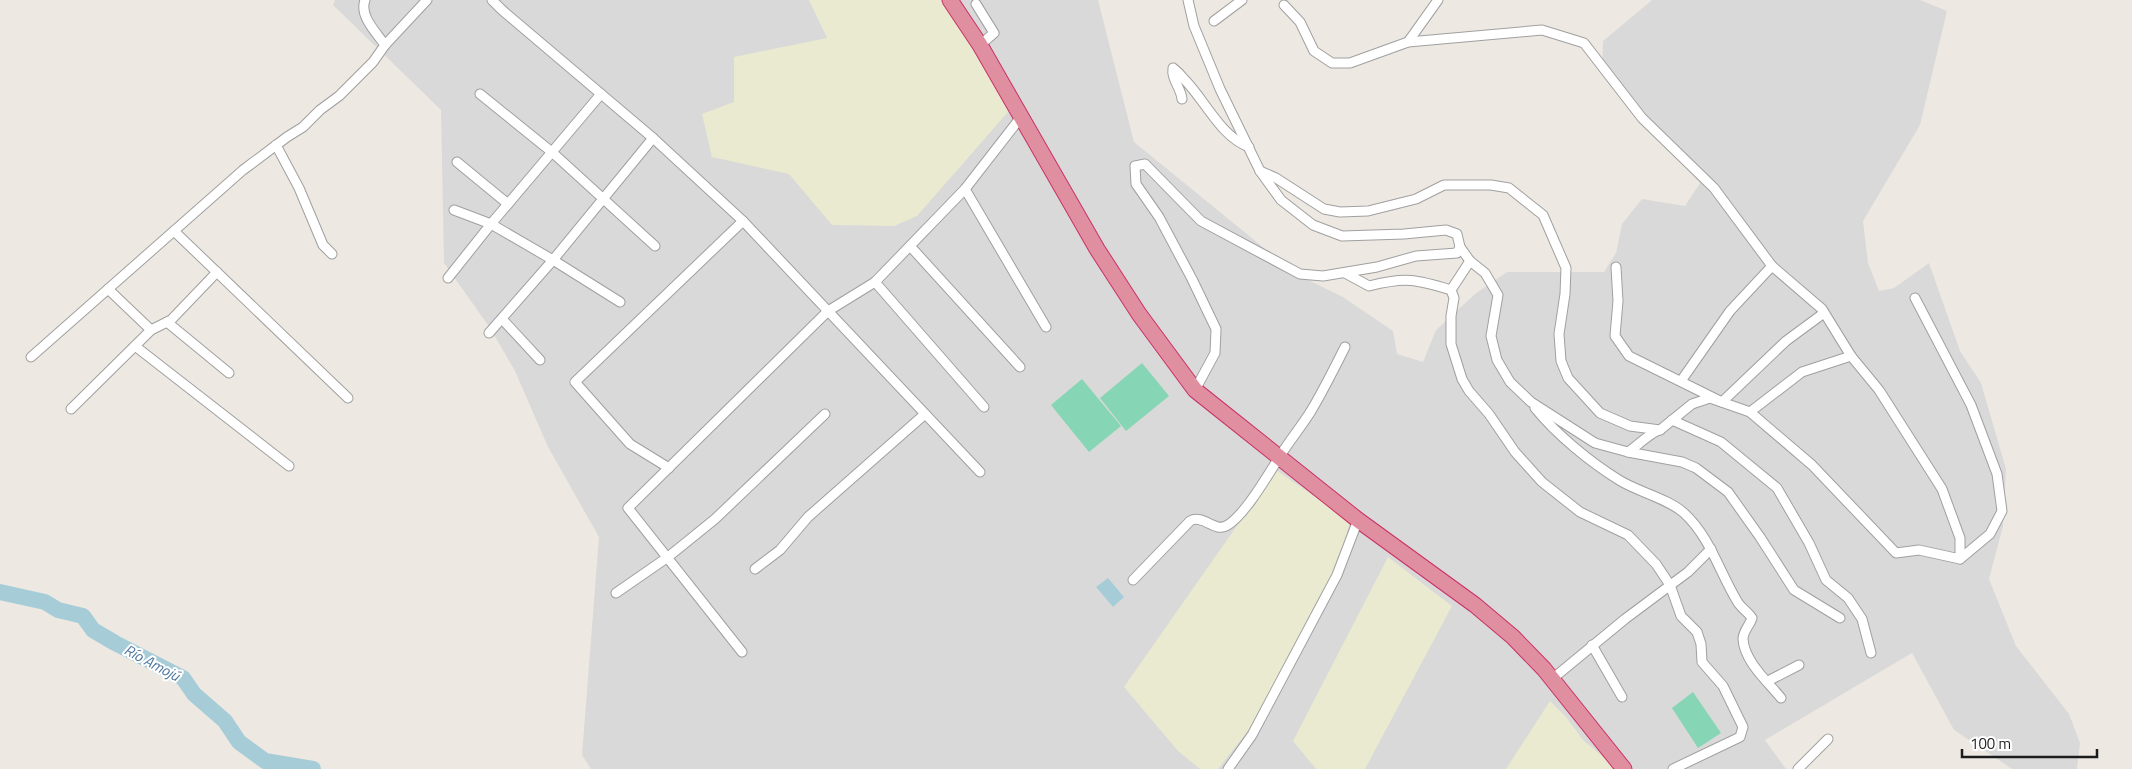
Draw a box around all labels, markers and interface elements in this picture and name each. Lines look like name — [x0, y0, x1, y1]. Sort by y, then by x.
water label: Río Amojú — [120, 638, 186, 688]
scale bar — [1962, 726, 2097, 758]
text: 100 m — [1970, 732, 2011, 755]

